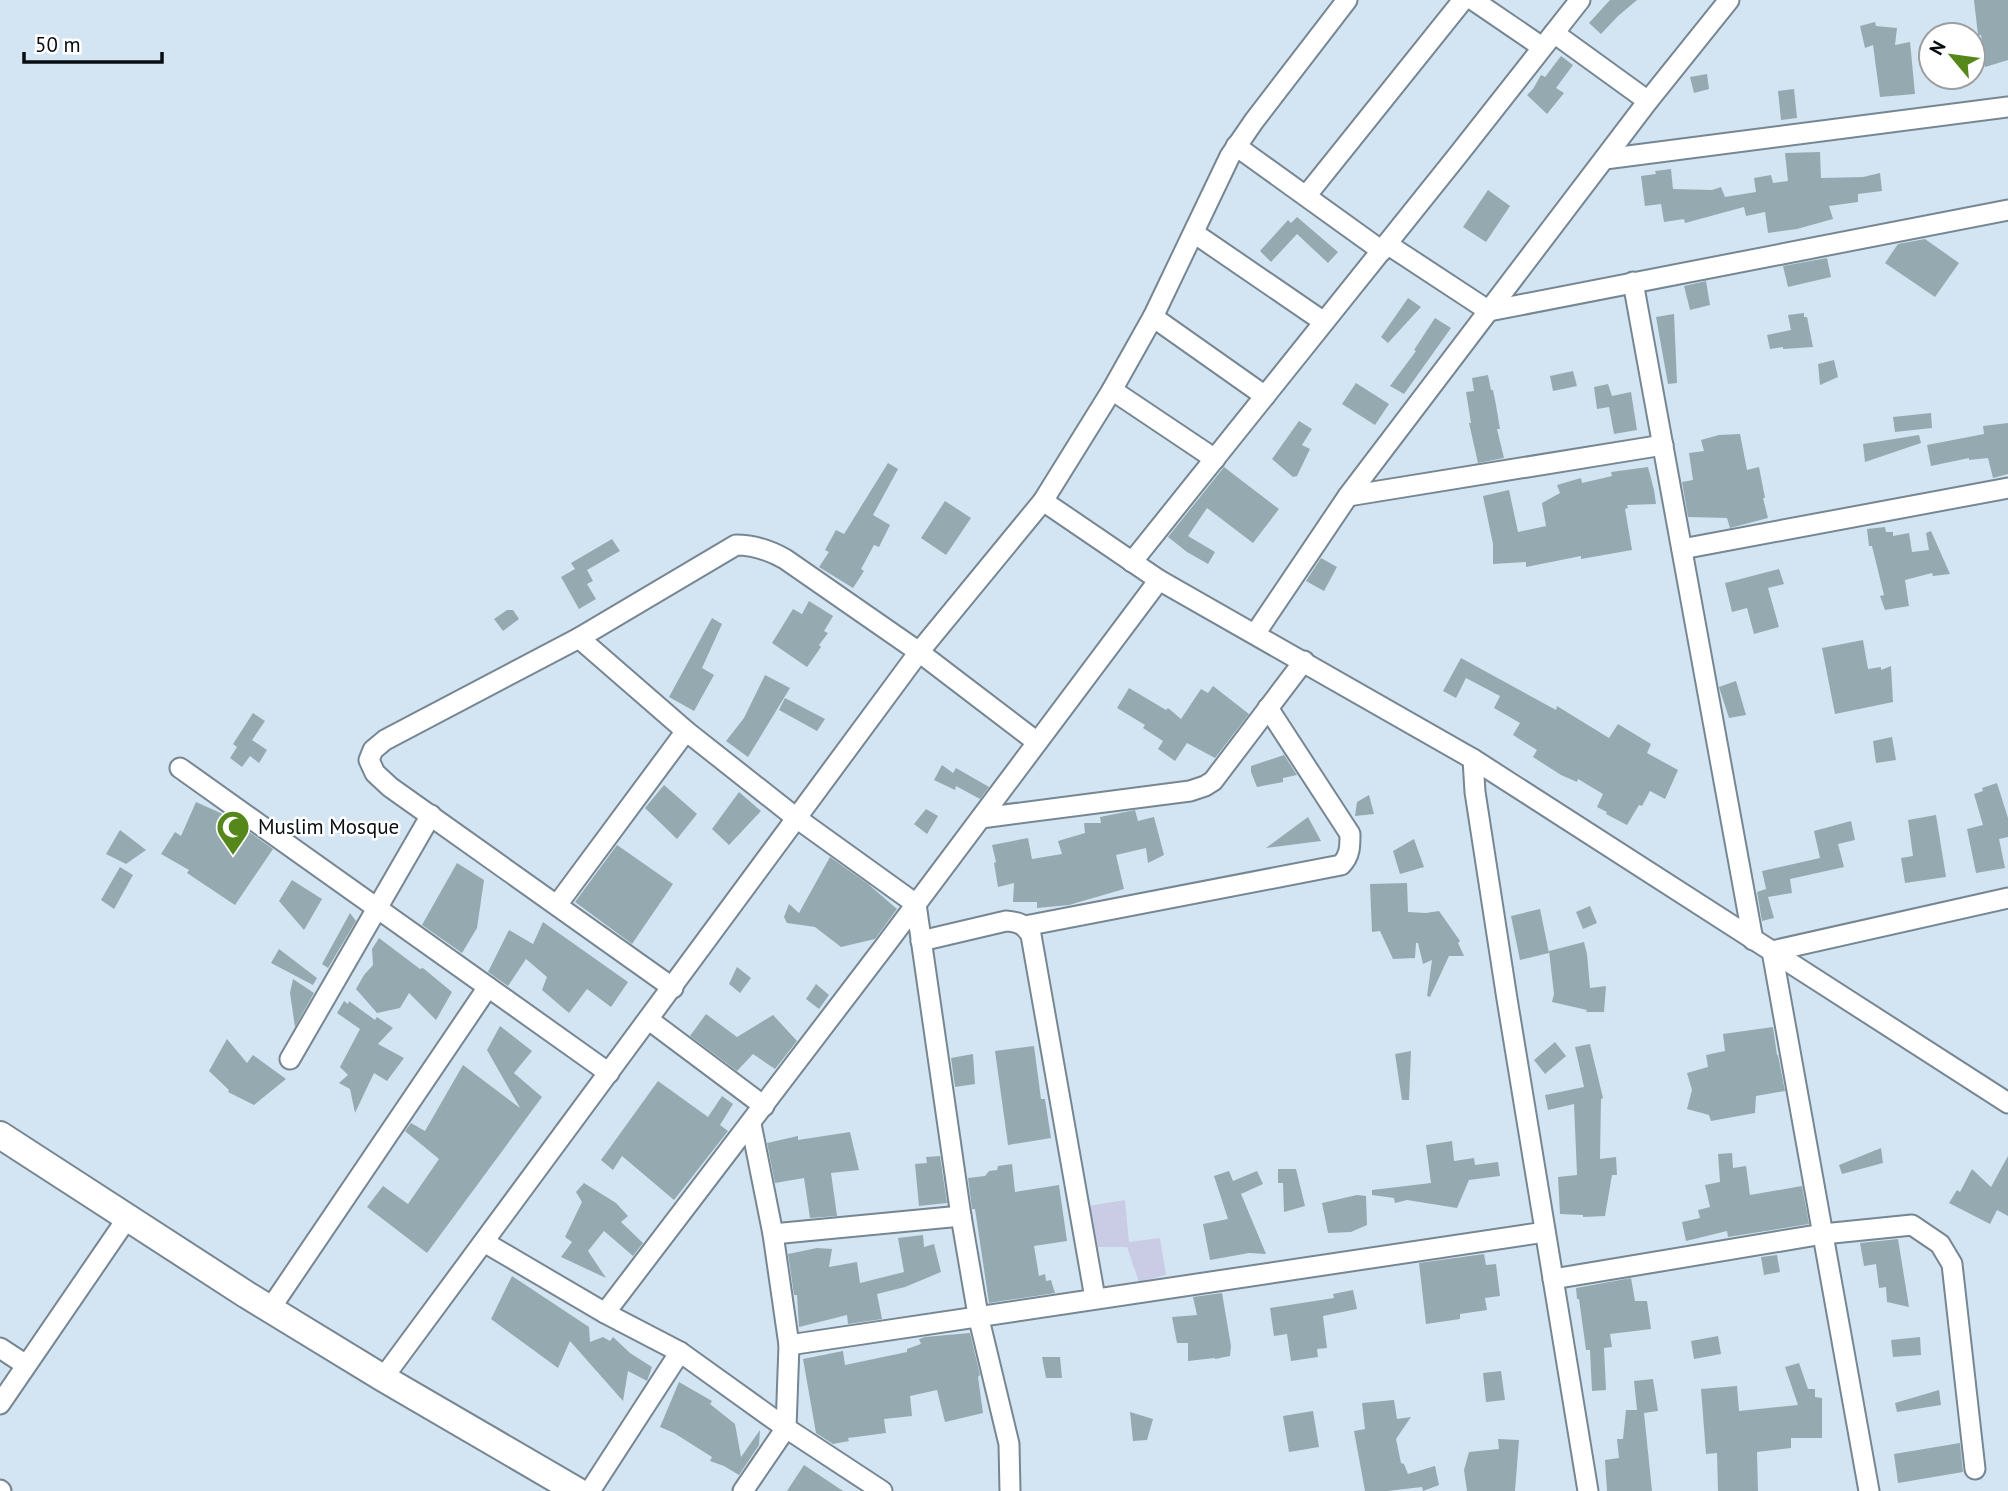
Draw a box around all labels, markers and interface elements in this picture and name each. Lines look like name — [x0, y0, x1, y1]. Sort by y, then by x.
scale bar — [24, 21, 163, 65]
north arrow — [1917, 21, 1987, 91]
text: 50 m — [35, 31, 81, 58]
text: N — [1924, 36, 1951, 59]
mosque icon: Muslim Mosque — [214, 808, 252, 857]
place label: Muslim Mosque — [258, 813, 399, 840]

